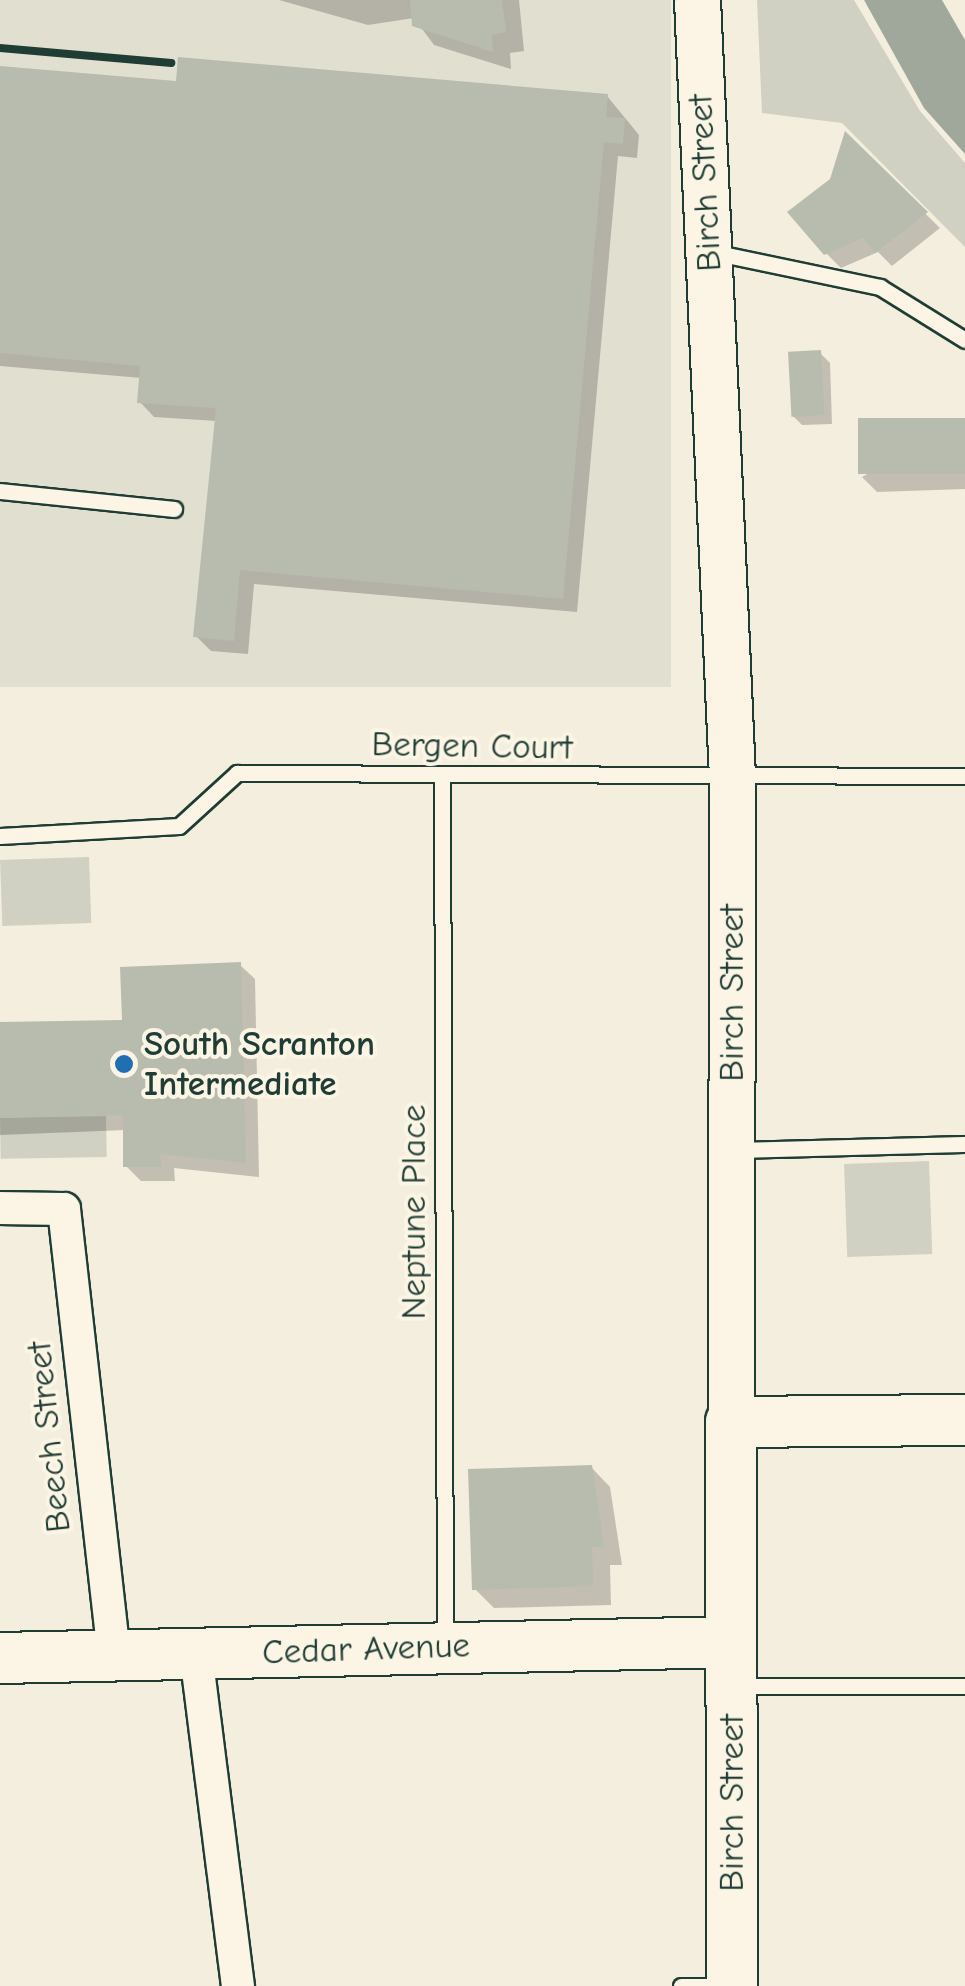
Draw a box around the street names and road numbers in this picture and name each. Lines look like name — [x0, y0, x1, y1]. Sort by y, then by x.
street label: Birch Street — [679, 93, 731, 273]
street label: Bergen Court — [371, 723, 573, 769]
street label: Birch Street — [711, 904, 753, 1082]
street label: Neptune Place — [393, 1104, 435, 1320]
street label: Beech Street — [18, 1339, 80, 1535]
street label: Cedar Avenue — [261, 1624, 471, 1674]
street label: Birch Street — [711, 1714, 753, 1892]

